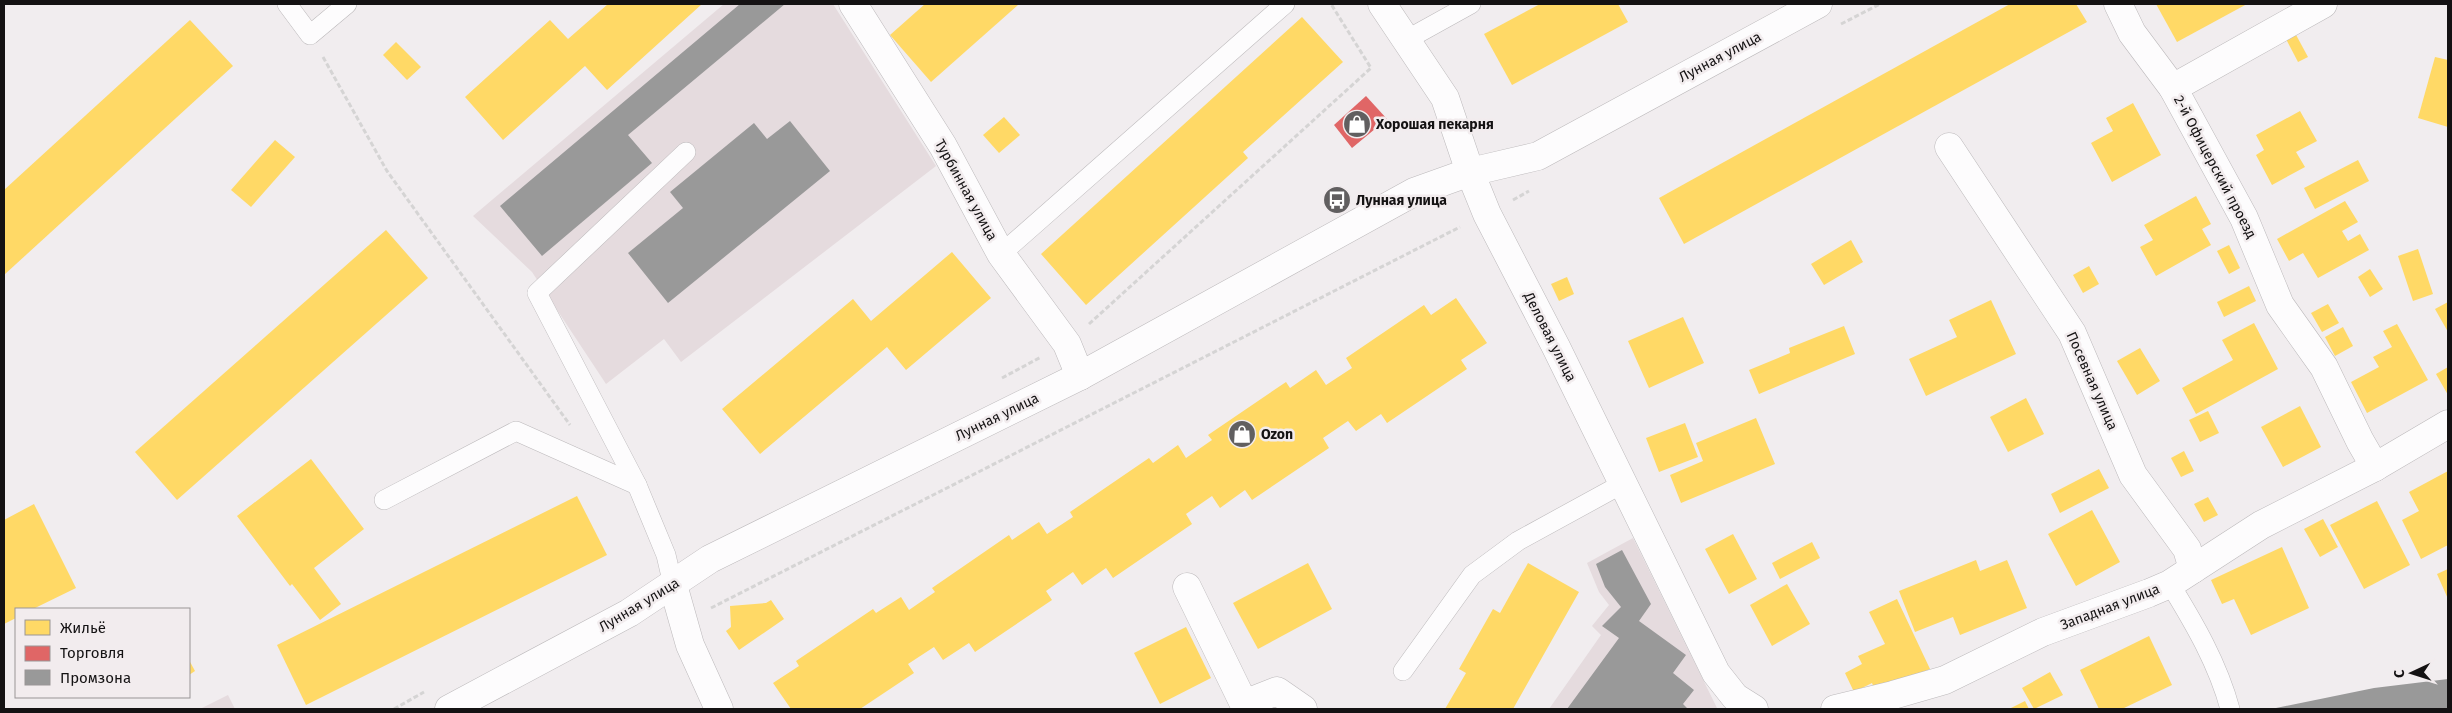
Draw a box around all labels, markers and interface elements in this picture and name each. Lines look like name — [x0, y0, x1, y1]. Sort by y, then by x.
street label: Лунная улица — [1676, 28, 1764, 86]
street label: 2-й Офицерский проезд — [2170, 93, 2260, 242]
shop icon: Хорошая пекарня — [1342, 109, 1372, 139]
place label: Хорошая пекарня — [1375, 116, 1494, 133]
street label: Турбинная улица — [931, 136, 1001, 244]
bus stop icon: Лунная улица — [1322, 185, 1352, 215]
place label: Лунная улица — [1356, 192, 1447, 209]
street label: Деловая улица — [1520, 289, 1580, 385]
street label: Посевная улица — [2063, 329, 2121, 433]
street label: Лунная улица — [952, 389, 1042, 445]
shop icon: Ozon — [1227, 419, 1257, 449]
place label: Ozon — [1261, 426, 1293, 443]
street label: Лунная улица — [596, 574, 682, 636]
street label: Западная улица — [2058, 580, 2162, 634]
legend — [15, 608, 190, 698]
text: Жильё — [60, 619, 106, 637]
text: Торговля — [60, 644, 125, 662]
north arrow — [2387, 648, 2437, 698]
text: Промзона — [60, 669, 131, 687]
text: С — [2391, 669, 2408, 678]

